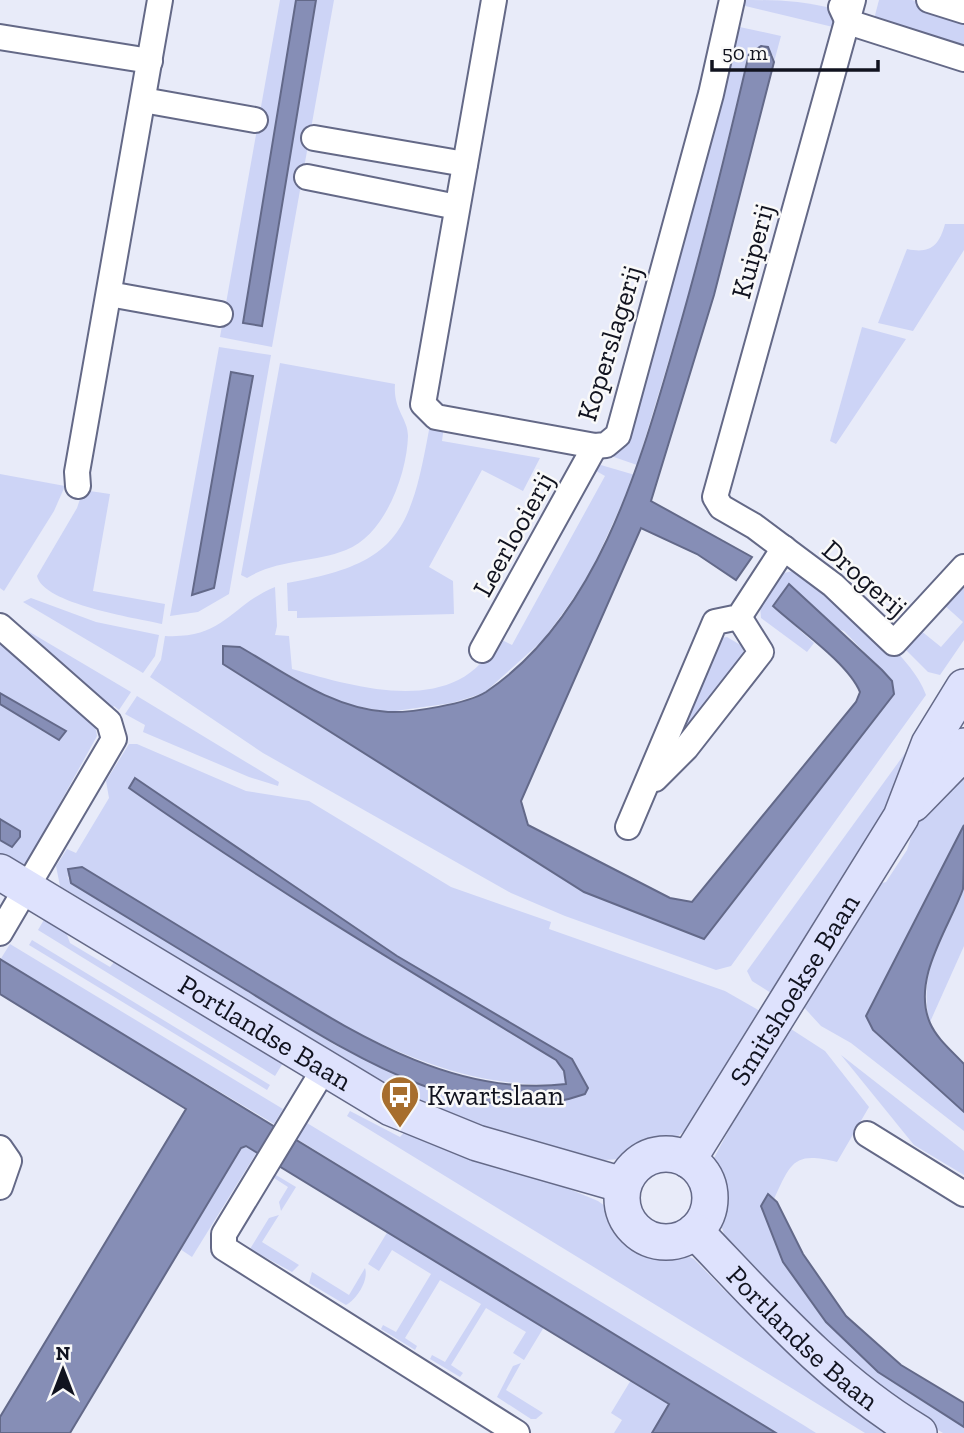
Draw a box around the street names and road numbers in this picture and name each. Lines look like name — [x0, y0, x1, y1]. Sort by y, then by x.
street label: Kuiperij — [724, 200, 781, 302]
street label: Koperslagerij — [570, 262, 649, 425]
street label: Leerlooierij — [466, 466, 561, 602]
street label: Drogerij — [816, 533, 914, 624]
street label: Smitshoekse Baan — [723, 888, 866, 1091]
street label: Portlandse Baan — [173, 968, 358, 1097]
street label: Portlandse Baan — [720, 1259, 885, 1417]

